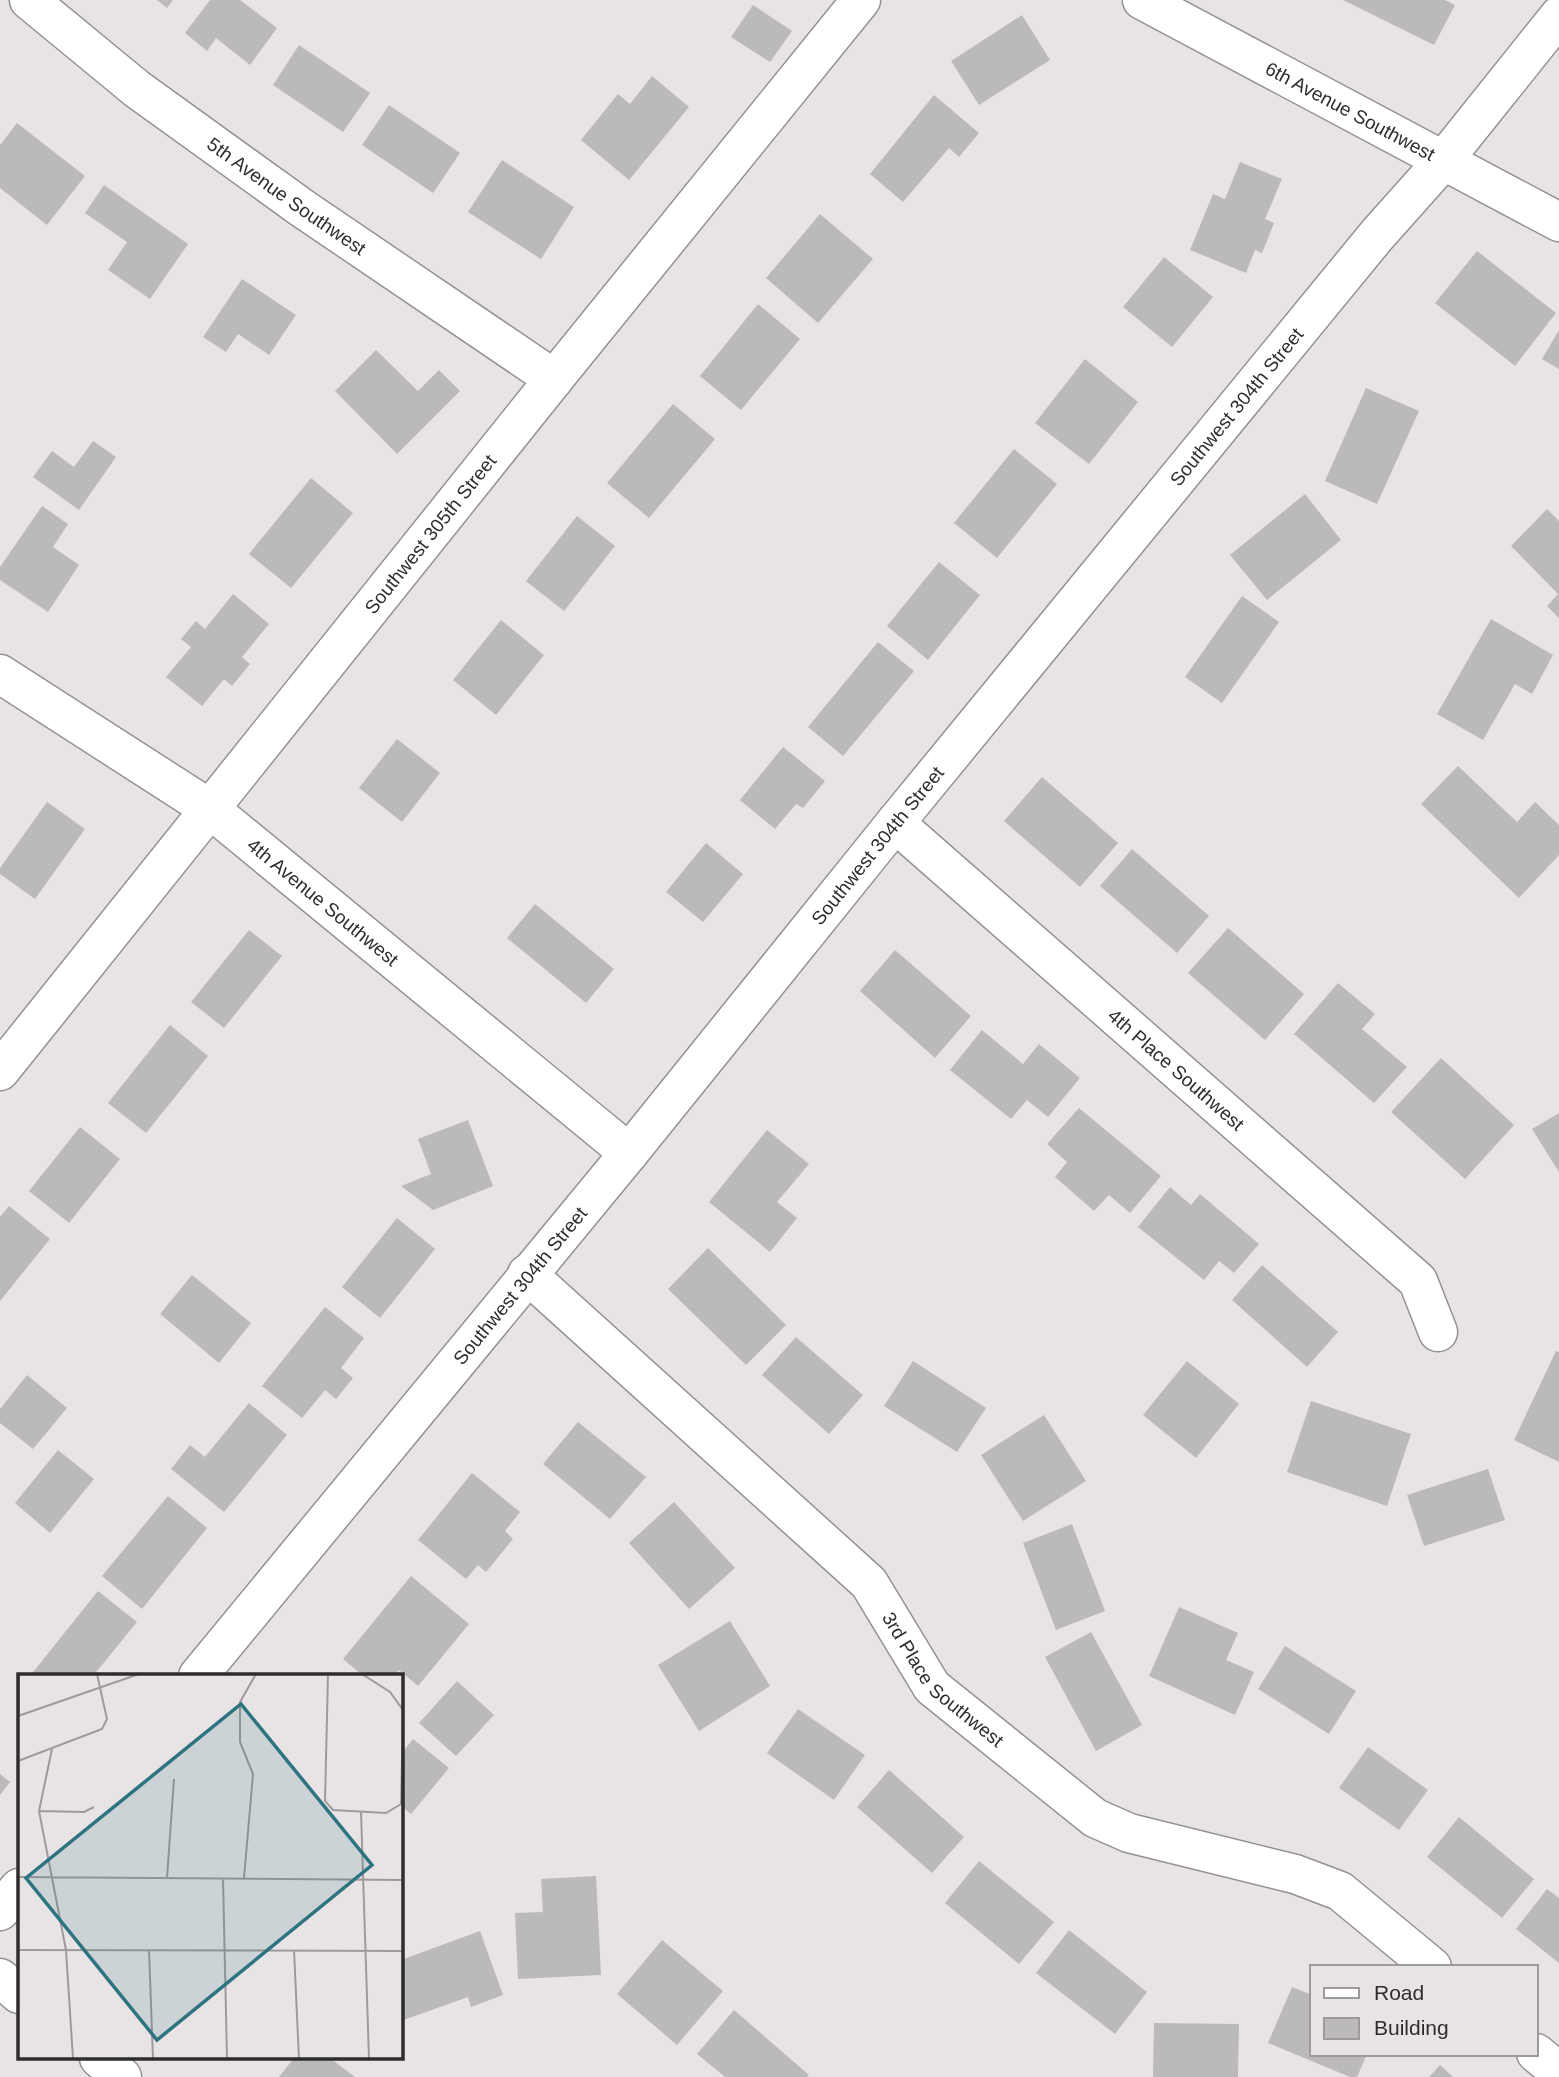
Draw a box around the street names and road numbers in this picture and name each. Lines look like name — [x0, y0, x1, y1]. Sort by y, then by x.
street label: 6th Avenue Southwest — [1262, 57, 1439, 165]
street label: 5th Avenue Southwest — [204, 133, 371, 259]
street label: Southwest 304th Street — [1166, 323, 1308, 490]
street label: Southwest 305th Street — [360, 450, 500, 618]
street label: Southwest 304th Street — [807, 761, 948, 929]
street label: 4th Avenue Southwest — [243, 834, 403, 970]
street label: 4th Place Southwest — [1104, 1004, 1249, 1135]
street label: Southwest 304th Street — [449, 1202, 591, 1368]
street label: 3rd Place Southwest — [879, 1608, 1008, 1751]

